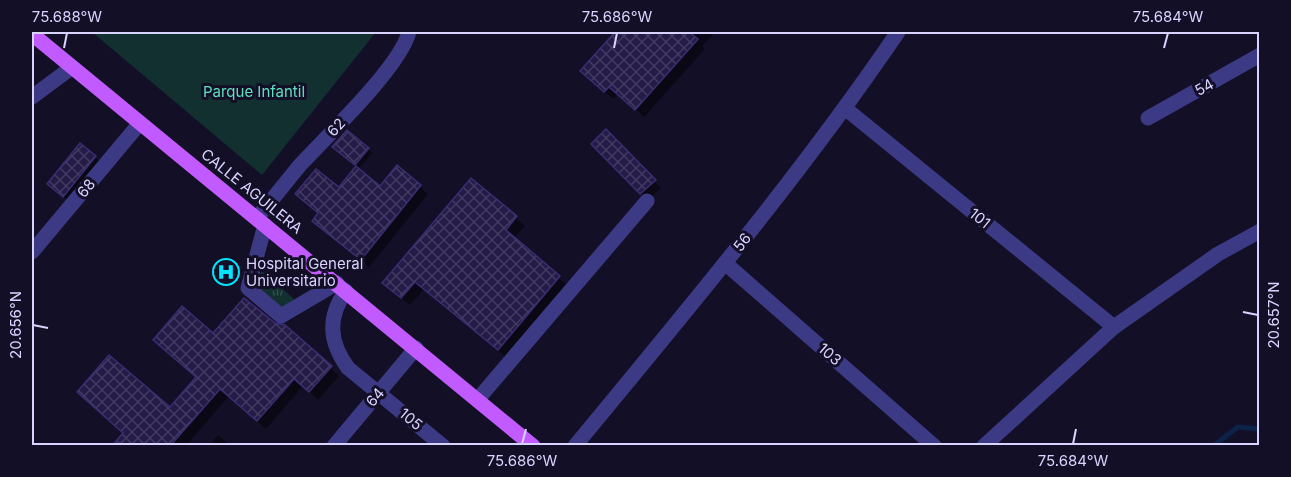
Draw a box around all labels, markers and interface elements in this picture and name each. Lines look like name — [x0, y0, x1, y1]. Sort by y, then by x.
text: 75.688°W — [32, 7, 102, 26]
text: 75.686°W — [582, 7, 652, 26]
text: 75.684°W — [1133, 7, 1204, 26]
street label: 54 — [1191, 74, 1217, 100]
park label: Parque Infantil — [203, 82, 305, 101]
street label: 62 — [323, 114, 349, 140]
street label: CALLE AGUILERA — [197, 144, 307, 238]
street label: 68 — [73, 175, 99, 201]
street label: 101 — [966, 204, 994, 232]
street label: 56 — [729, 229, 755, 255]
place label: Hospital General Universitario — [246, 254, 363, 290]
hospital icon: Hospital General Universitario — [211, 257, 241, 287]
text: 20.657°N — [1264, 281, 1283, 349]
text: 20.656°N — [6, 291, 25, 359]
street label: 103 — [814, 339, 846, 369]
street label: 64 — [362, 384, 388, 410]
street label: 105 — [395, 404, 427, 434]
text: 75.686°W — [487, 451, 557, 470]
text: 75.684°W — [1038, 451, 1109, 470]

